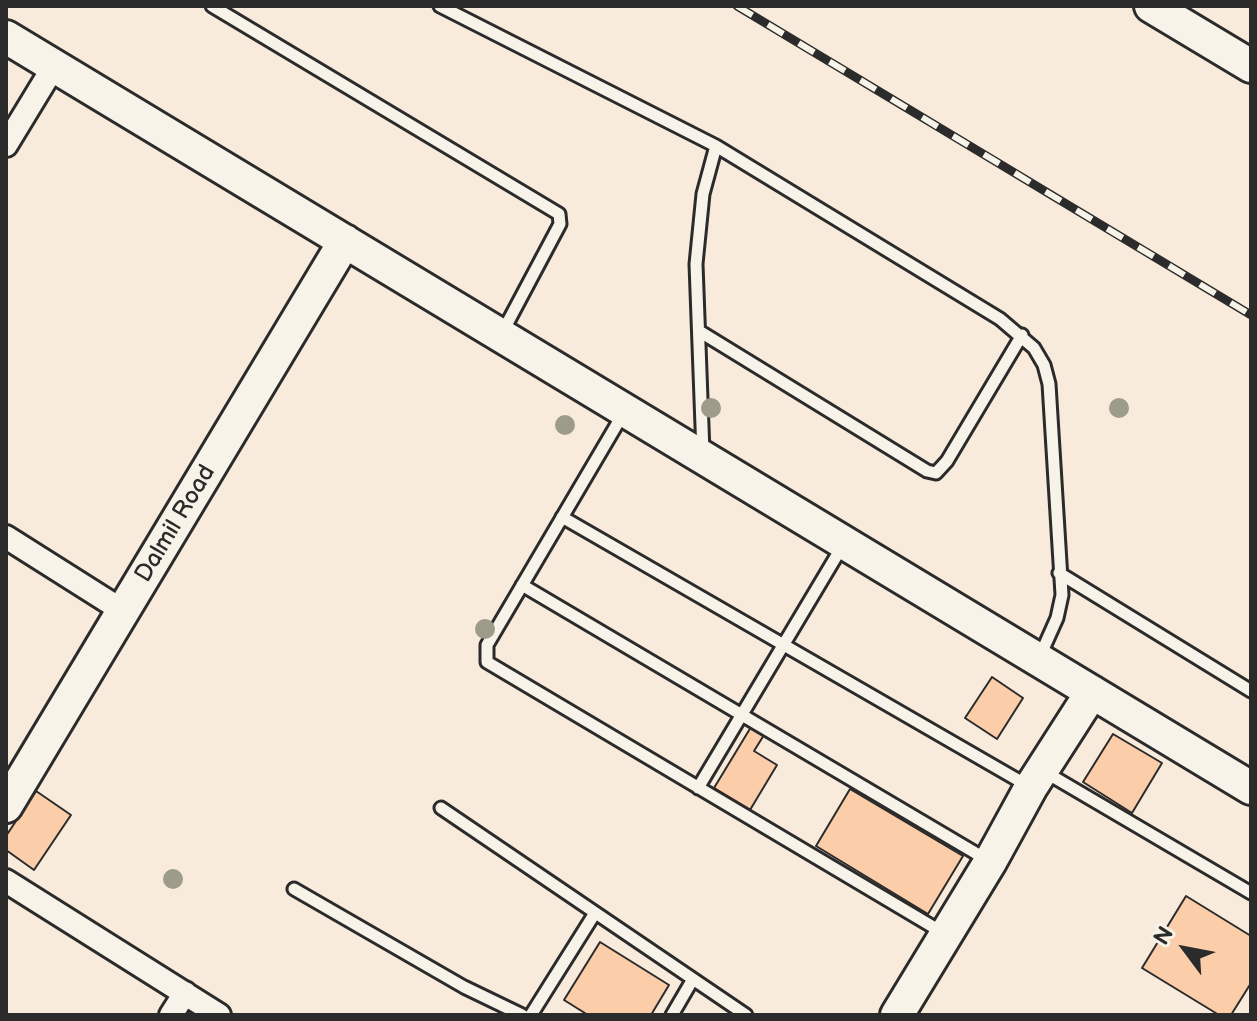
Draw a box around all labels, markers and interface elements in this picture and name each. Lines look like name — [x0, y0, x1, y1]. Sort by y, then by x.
street label: Dalmil Road — [130, 460, 222, 588]
north arrow — [1145, 909, 1225, 989]
text: N — [1148, 922, 1180, 950]

